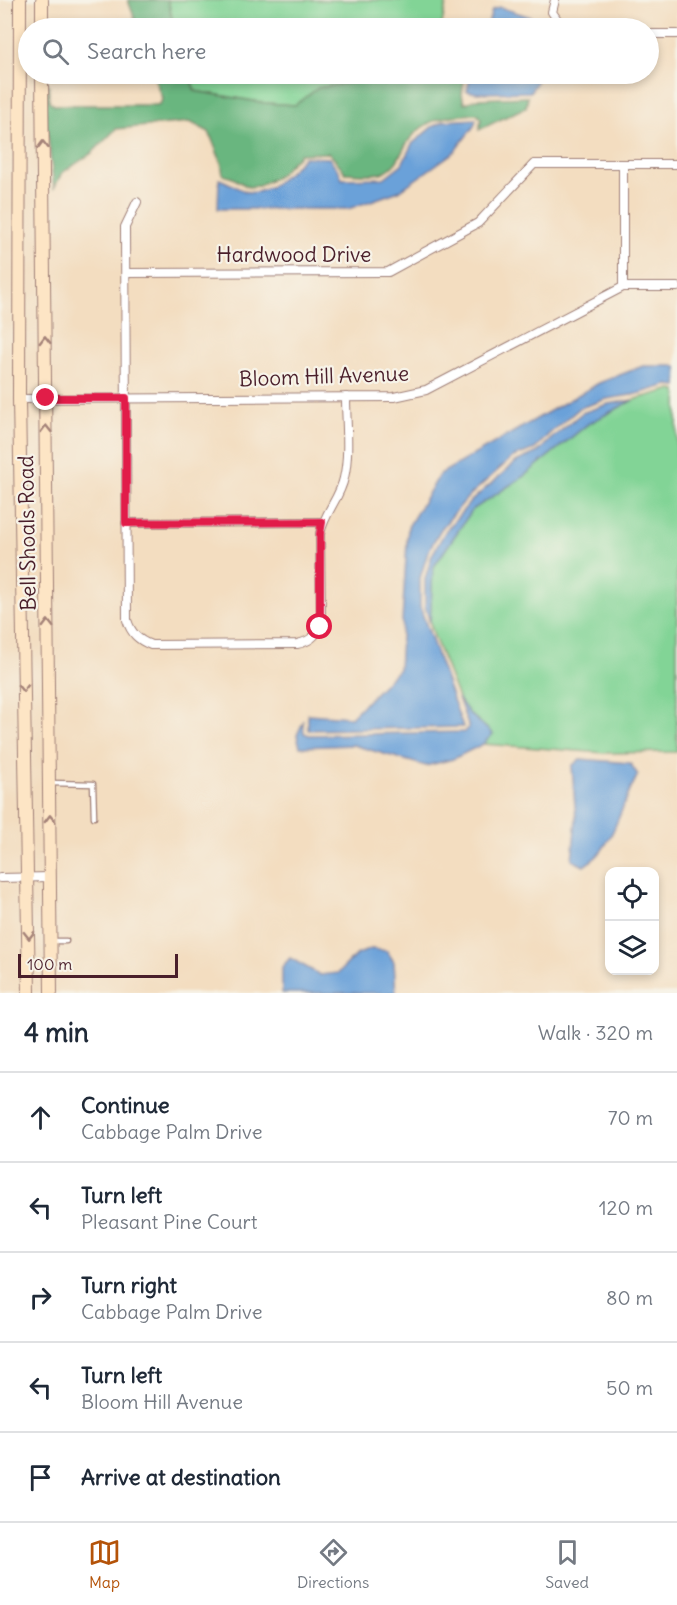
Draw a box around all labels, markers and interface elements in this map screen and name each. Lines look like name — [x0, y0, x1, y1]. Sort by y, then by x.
search box — [18, 18, 659, 84]
icon: search — [39, 35, 72, 68]
text: Search here — [87, 37, 206, 65]
one-way arrow — [37, 140, 49, 149]
street label: Hardwood Drive — [217, 241, 371, 268]
one-way arrow — [39, 335, 51, 344]
street label: Bloom Hill Avenue — [239, 360, 409, 392]
route end — [32, 384, 58, 410]
one-way arrow — [40, 424, 52, 433]
street label: Bell Shoals Road — [12, 455, 42, 611]
route start — [306, 613, 332, 639]
one-way arrow — [42, 619, 54, 628]
one-way arrow — [17, 684, 29, 693]
one-way arrow — [44, 814, 56, 823]
map controls — [605, 867, 659, 975]
button: locate — [605, 867, 659, 921]
button: layers — [605, 921, 659, 975]
one-way arrow — [23, 931, 36, 940]
scale bar — [18, 951, 178, 978]
text: 100 m — [27, 954, 72, 974]
text: 4 min — [24, 1016, 89, 1049]
text: Walk · 320 m — [538, 1020, 653, 1045]
text: Continue — [81, 1091, 170, 1119]
icon: ahead — [24, 1101, 57, 1134]
text: 70 m — [608, 1105, 653, 1130]
text: Cabbage Palm Drive — [81, 1119, 263, 1144]
text: Turn left — [81, 1181, 162, 1209]
icon: left — [24, 1191, 57, 1224]
text: 120 m — [599, 1195, 653, 1220]
text: Pleasant Pine Court — [81, 1209, 258, 1234]
text: Turn right — [81, 1271, 177, 1299]
icon: right — [24, 1281, 57, 1314]
text: 80 m — [606, 1285, 653, 1310]
text: Cabbage Palm Drive — [81, 1299, 263, 1324]
text: Turn left — [81, 1361, 162, 1389]
icon: left — [24, 1371, 57, 1404]
text: 50 m — [606, 1375, 653, 1400]
text: Bloom Hill Avenue — [81, 1389, 243, 1414]
icon: arrive — [24, 1461, 57, 1494]
text: Arrive at destination — [81, 1463, 281, 1491]
tab: Map — [88, 1536, 121, 1592]
tab: Directions — [297, 1536, 369, 1592]
tab: Saved — [545, 1536, 589, 1592]

